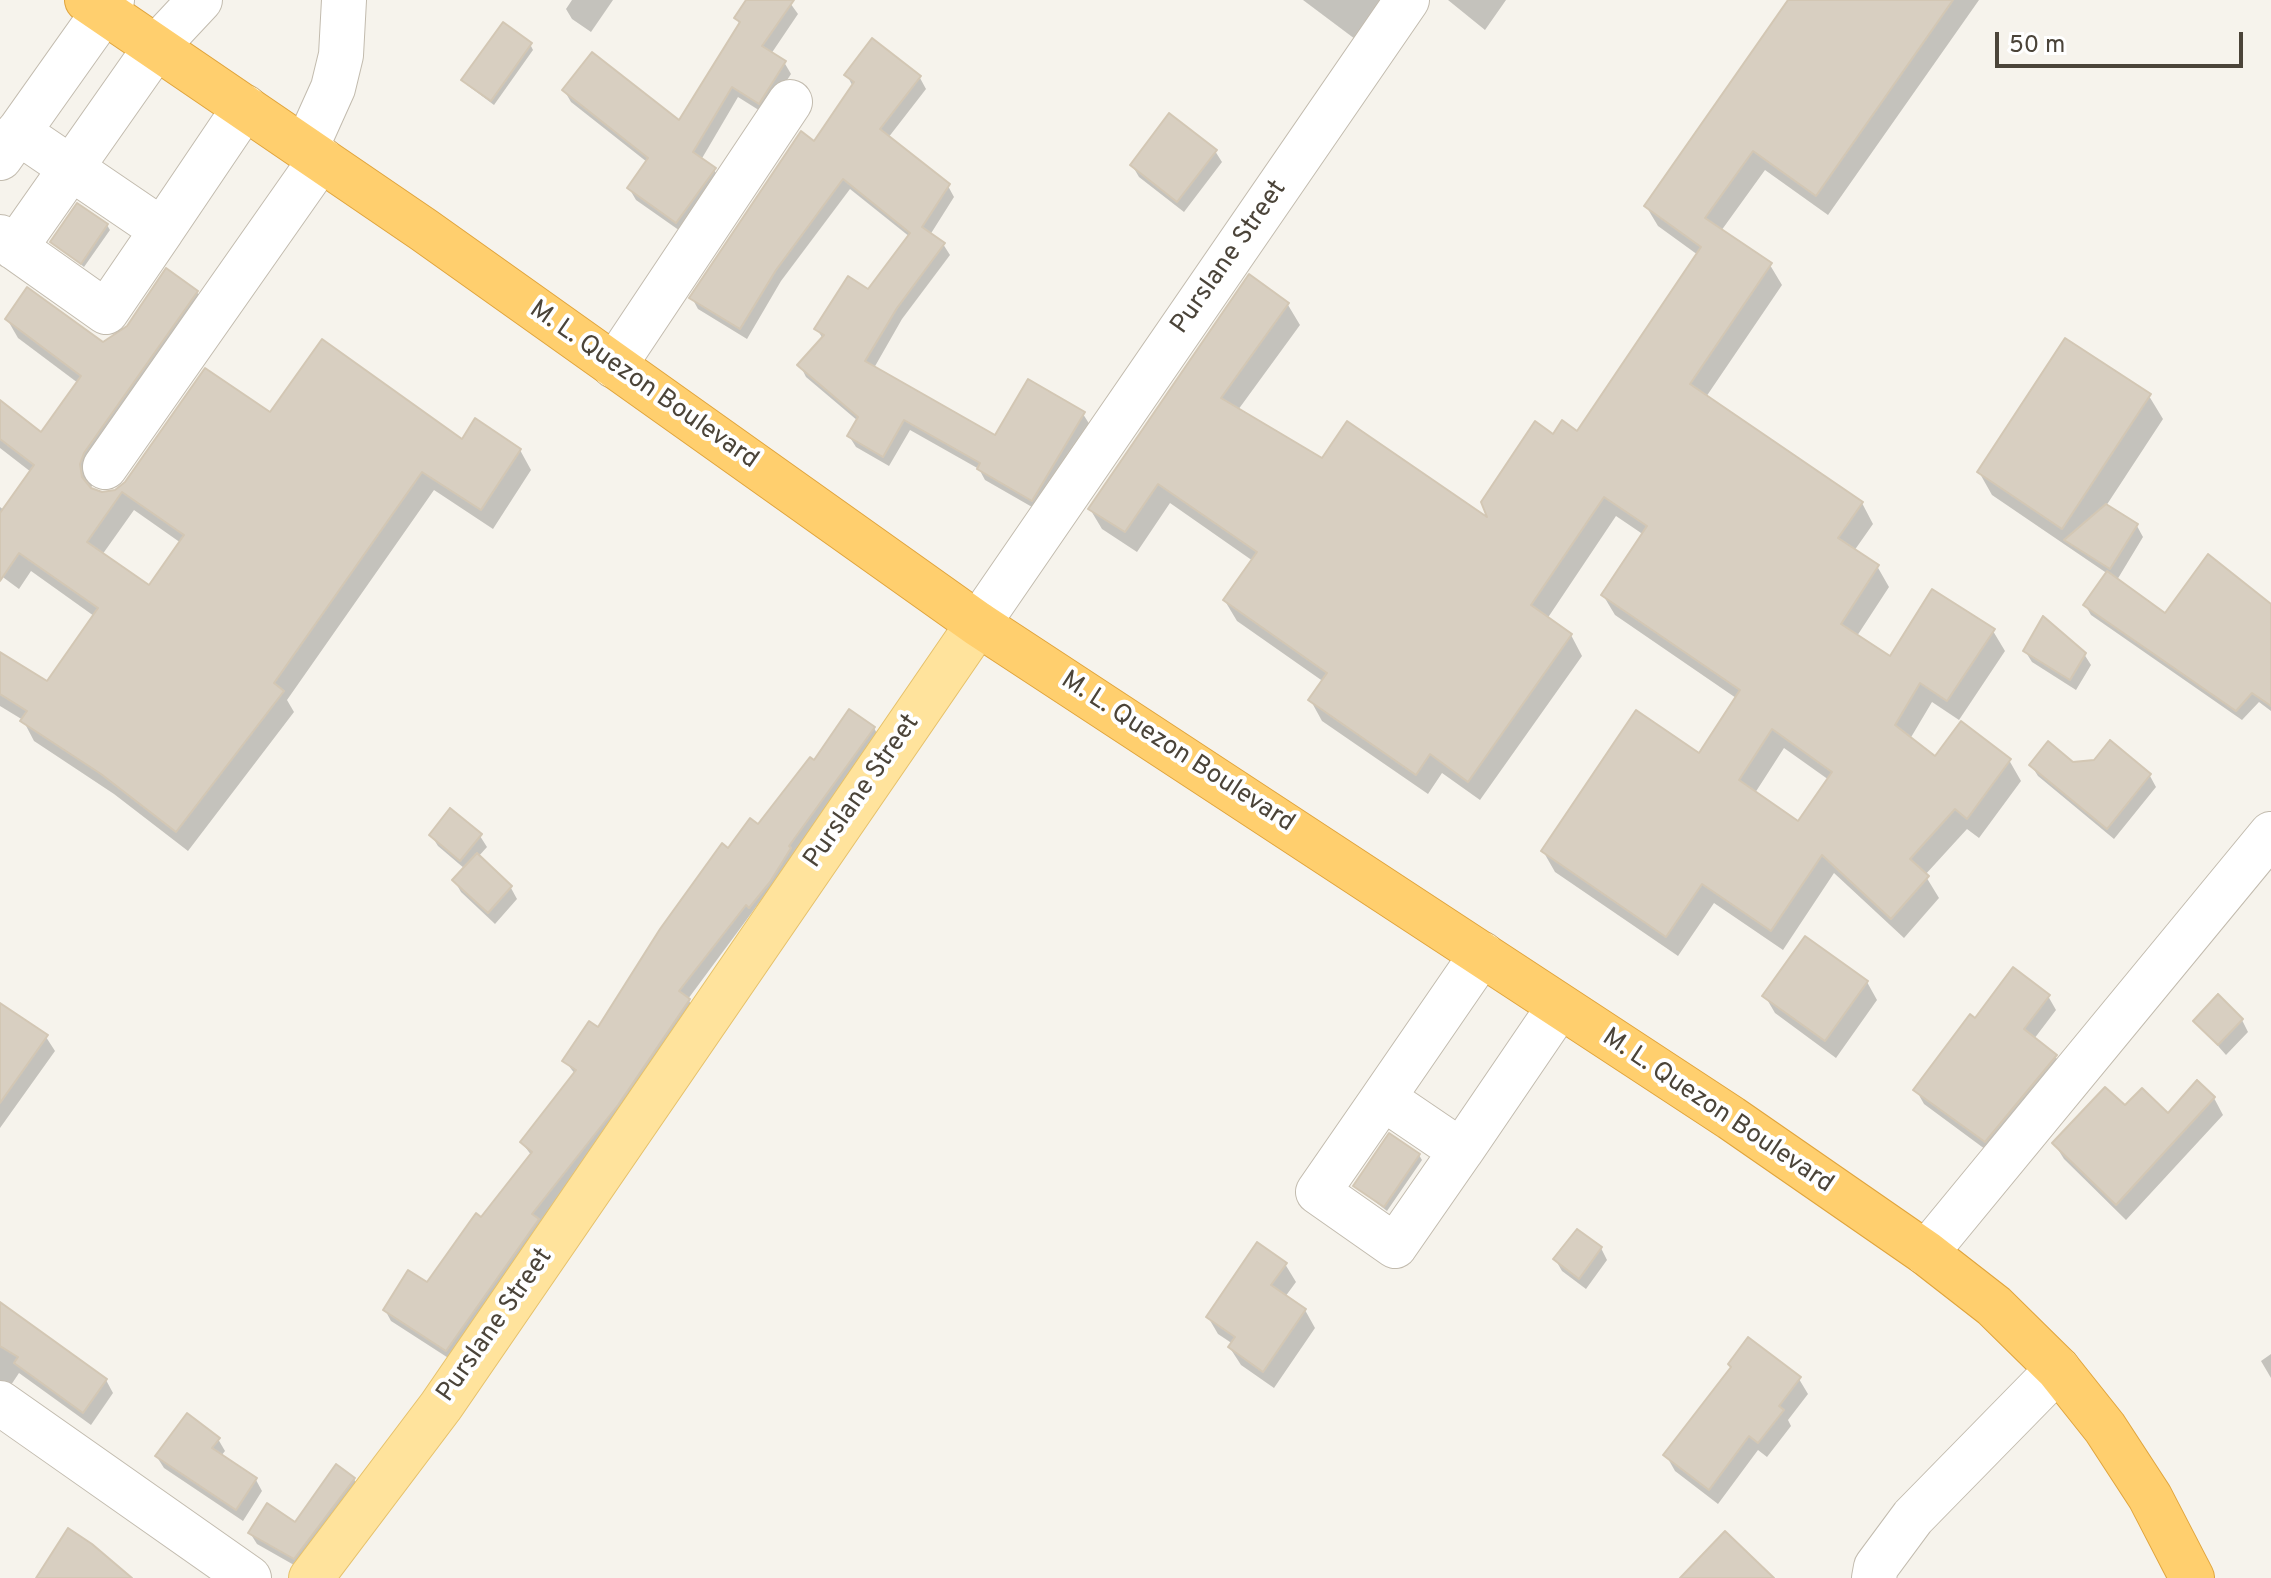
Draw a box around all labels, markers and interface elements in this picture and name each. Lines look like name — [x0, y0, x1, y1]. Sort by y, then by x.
scale bar — [1999, 16, 2247, 66]
text: 50 m — [2009, 31, 2065, 61]
street label: Purslane Street — [1165, 175, 1295, 341]
street label: M. L. Quezon Boulevard — [523, 295, 763, 477]
street label: M. L. Quezon Boulevard — [1054, 666, 1300, 840]
street label: Purslane Street — [798, 709, 928, 875]
street label: M. L. Quezon Boulevard — [1595, 1023, 1839, 1201]
street label: Purslane Street — [431, 1243, 561, 1409]

